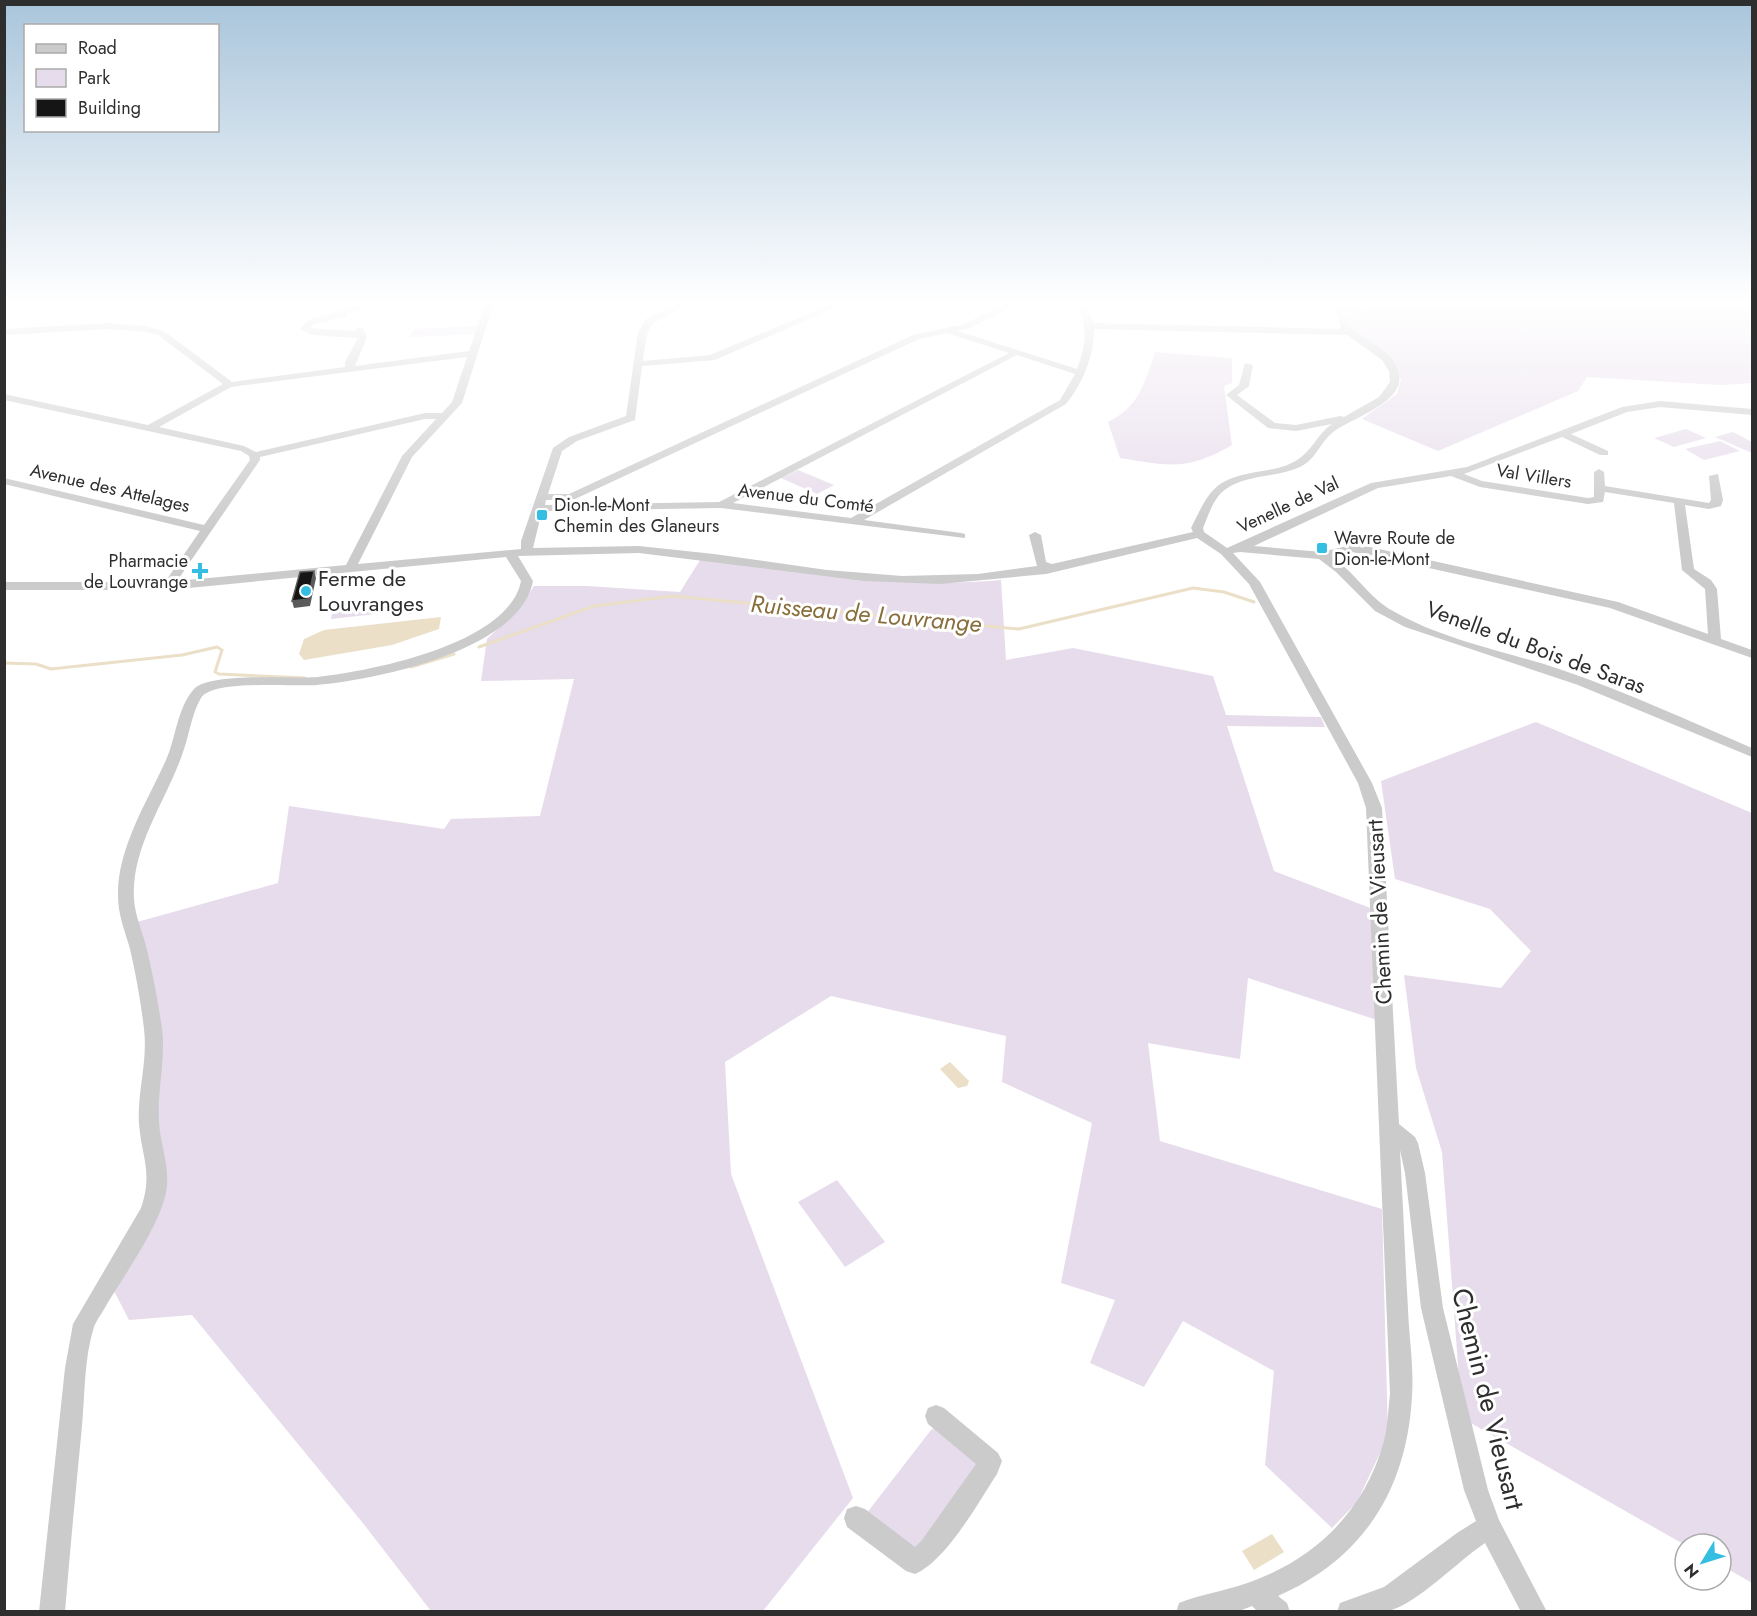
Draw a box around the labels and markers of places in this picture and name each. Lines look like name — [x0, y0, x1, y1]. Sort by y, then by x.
place label: Dion-le-Mont Chemin des Glaneurs — [554, 492, 719, 539]
marker: Dion-le-Mont Chemin des Glaneurs — [535, 508, 549, 522]
place label: Wavre Route de Dion-le-Mont — [1334, 525, 1455, 572]
marker: Wavre Route de Dion-le-Mont — [1315, 541, 1329, 555]
place label: Pharmacie de Louvrange — [84, 548, 188, 595]
place label: Ferme de Louvranges — [318, 562, 424, 619]
marker: Pharmacie de Louvrange — [193, 564, 207, 578]
marker: Ferme de Louvranges — [299, 584, 313, 598]

